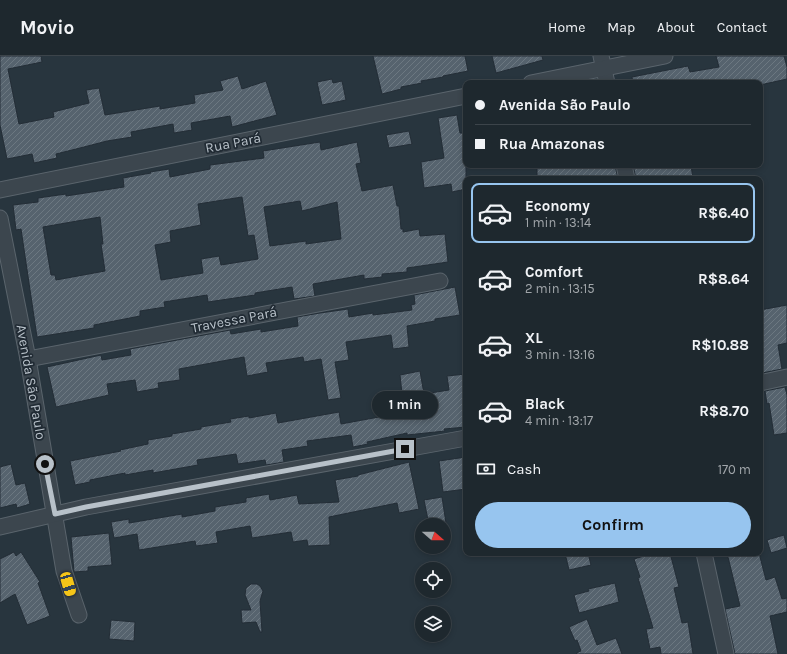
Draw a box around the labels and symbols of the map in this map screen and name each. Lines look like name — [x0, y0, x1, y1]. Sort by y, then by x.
street label: Rua Pará — [204, 129, 262, 157]
street label: Travessa Pará — [190, 303, 278, 337]
street label: Avenida São Paulo — [13, 323, 49, 441]
callout: 1 min — [372, 391, 438, 419]
route end — [396, 440, 414, 458]
route start — [36, 455, 54, 473]
north arrow — [415, 518, 451, 554]
car — [59, 571, 77, 597]

